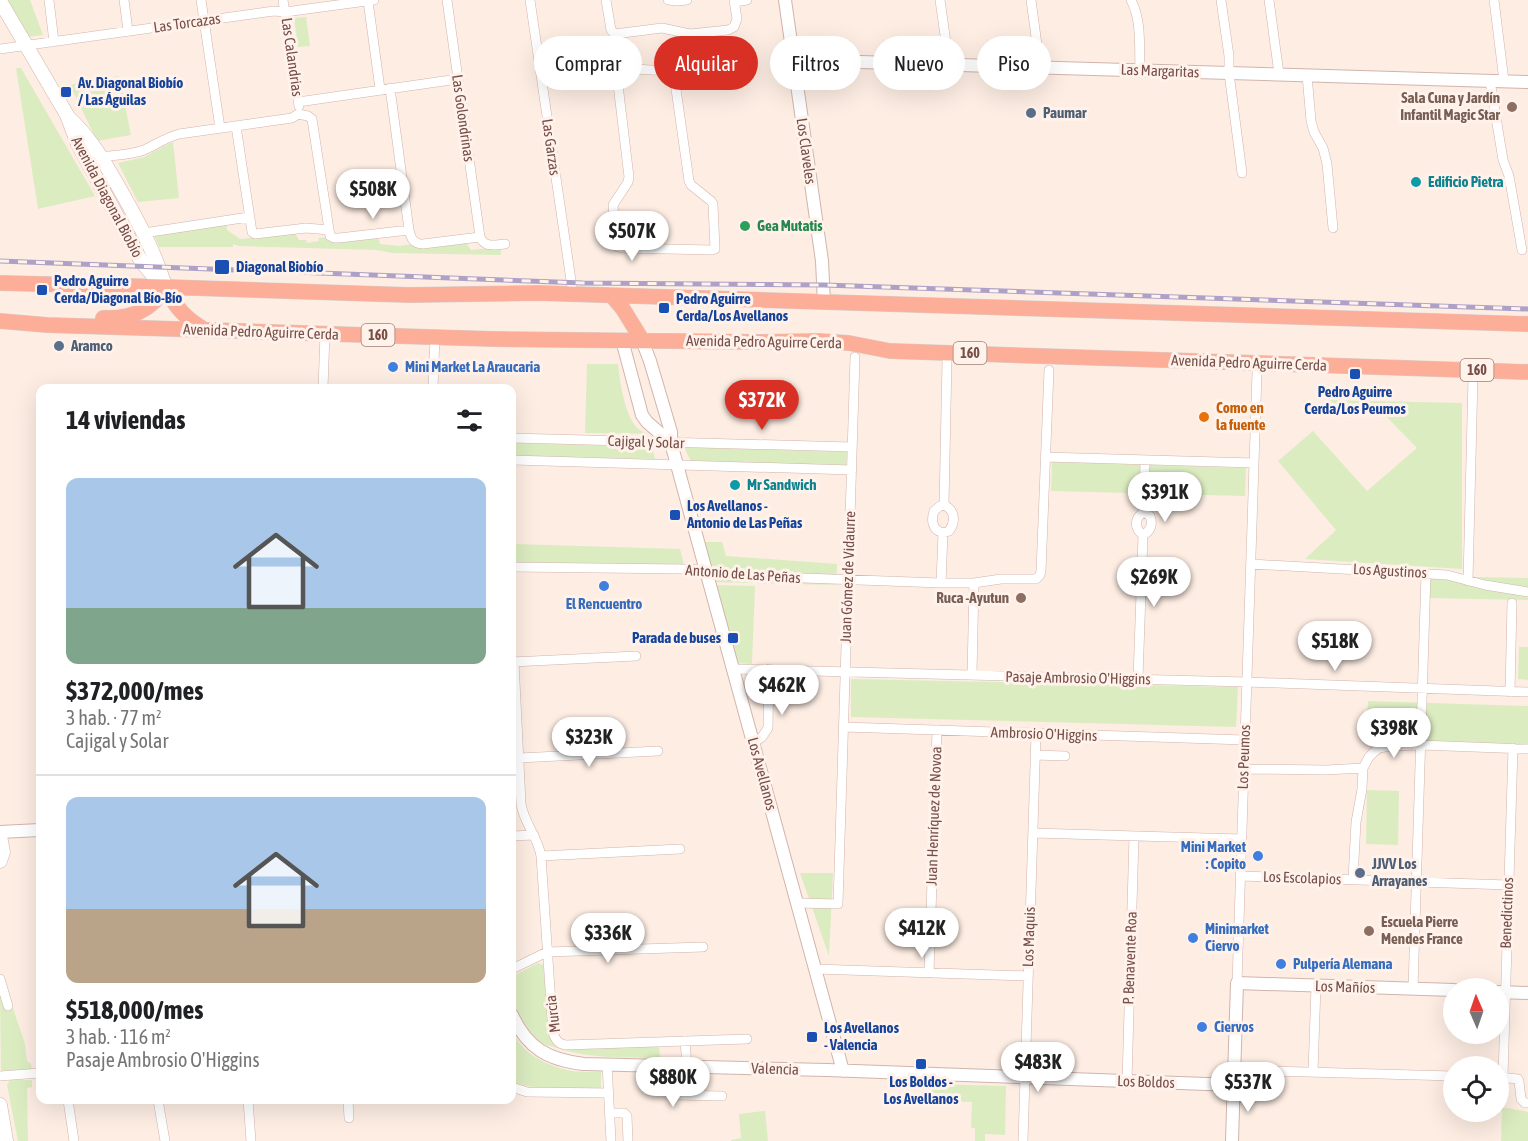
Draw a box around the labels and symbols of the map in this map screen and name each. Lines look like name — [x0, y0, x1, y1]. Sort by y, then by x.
street label: Las Torcazas — [152, 9, 222, 36]
street label: Las Calandrias — [279, 16, 306, 97]
street label: Las Margaritas — [1120, 61, 1200, 80]
street label: Las Golondrinas — [449, 73, 478, 163]
place label: Av. Diagonal Biobío / Las Águilas — [77, 74, 183, 108]
marker: Av. Diagonal Biobío / Las Águilas — [59, 85, 73, 99]
place label: Sala Cuna y Jardín Infantil Magic Star — [1400, 89, 1501, 123]
marker: Sala Cuna y Jardín Infantil Magic Star — [1505, 100, 1519, 114]
place label: Paumar — [1043, 104, 1087, 121]
marker: Paumar — [1024, 106, 1038, 120]
street label: Las Garzas — [539, 117, 564, 176]
street label: Los Claveles — [793, 117, 820, 185]
street label: Avenida Diagonal Biobío — [68, 133, 147, 260]
pin: $508K — [331, 169, 415, 220]
place label: Edificio Pietra — [1428, 173, 1504, 190]
marker: Edificio Pietra — [1409, 175, 1423, 189]
pin: $507K — [590, 211, 674, 262]
place label: Gea Mutatis — [757, 217, 823, 234]
marker: Gea Mutatis — [738, 219, 752, 233]
marker: Diagonal Biobío — [213, 258, 231, 276]
place label: Diagonal Biobío — [236, 258, 324, 275]
place label: Pedro Aguirre Cerda/Diagonal Bío-Bío — [54, 272, 182, 306]
marker: Pedro Aguirre Cerda/Diagonal Bío-Bío — [35, 283, 49, 297]
place label: Pedro Aguirre Cerda/Los Avellanos — [676, 290, 789, 324]
marker: Pedro Aguirre Cerda/Los Avellanos — [657, 301, 671, 315]
street label: Avenida Pedro Aguirre Cerda — [183, 320, 339, 343]
road number: 160 — [362, 324, 394, 346]
street label: Avenida Pedro Aguirre Cerda — [686, 332, 842, 351]
place label: Aramco — [70, 337, 113, 354]
marker: Aramco — [52, 339, 66, 353]
road number: 160 — [954, 342, 986, 364]
street label: Avenida Pedro Aguirre Cerda — [1171, 351, 1327, 374]
place label: Mini Market La Araucaria — [405, 358, 540, 375]
road number: 160 — [1460, 359, 1494, 381]
marker: Mini Market La Araucaria — [386, 360, 400, 374]
marker: Pedro Aguirre Cerda/Los Peumos — [1348, 367, 1362, 381]
pin: $372K — [720, 380, 804, 431]
place label: Pedro Aguirre Cerda/Los Peumos — [1304, 383, 1407, 417]
place label: Como en la fuente — [1216, 399, 1266, 433]
marker: Como en la fuente — [1197, 410, 1211, 424]
street label: Cajigal y Solar — [607, 432, 685, 451]
pin: $391K — [1123, 472, 1207, 523]
place label: Mr Sandwich — [747, 476, 816, 493]
marker: Mr Sandwich — [728, 478, 742, 492]
place label: Los Avellanos - Antonio de Las Peñas — [686, 497, 803, 531]
marker: Los Avellanos - Antonio de Las Peñas — [668, 508, 682, 522]
street label: Juan Gómez de Vidaurre — [837, 510, 858, 643]
pin: $269K — [1112, 557, 1196, 608]
street label: Los Agustinos — [1353, 560, 1427, 581]
street label: Antonio de Las Peñas — [685, 561, 801, 586]
marker: El Rencuentro — [597, 579, 611, 593]
place label: Ruca -Ayutun — [936, 589, 1009, 606]
marker: Ruca -Ayutun — [1014, 591, 1028, 605]
place label: El Rencuentro — [566, 595, 642, 612]
pin: $518K — [1293, 621, 1377, 672]
place label: Parada de buses — [632, 629, 722, 646]
marker: Parada de buses — [726, 631, 740, 645]
pin: $462K — [740, 665, 824, 716]
street label: Pasaje Ambrosio O'Higgins — [1005, 668, 1151, 687]
pin: $398K — [1352, 708, 1436, 759]
pin: $323K — [547, 717, 631, 768]
street label: Ambrosio O'Higgins — [990, 723, 1098, 744]
street label: Los Peumos — [1234, 724, 1253, 790]
street label: Los Avellanos — [745, 735, 780, 812]
street label: Juan Henríquez de Novoa — [923, 746, 944, 886]
place label: Mini Market : Copito — [1181, 838, 1247, 872]
marker: Mini Market : Copito — [1251, 849, 1265, 863]
place label: JJVV Los Arrayanes — [1371, 855, 1428, 889]
marker: JJVV Los Arrayanes — [1353, 866, 1367, 880]
street label: Los Escolapios — [1263, 868, 1341, 887]
street label: Benedictinos — [1497, 877, 1516, 949]
street label: Los Maquis — [1019, 907, 1038, 967]
pin: $412K — [880, 908, 964, 959]
street label: P. Benavente Roa — [1119, 911, 1140, 1005]
pin: $336K — [566, 913, 650, 964]
place label: Escuela Pierre Mendes France — [1381, 913, 1463, 947]
place label: Minimarket Ciervo — [1205, 920, 1270, 954]
marker: Escuela Pierre Mendes France — [1362, 924, 1376, 938]
marker: Minimarket Ciervo — [1186, 931, 1200, 945]
place label: Pulpería Alemana — [1293, 955, 1392, 972]
marker: Pulpería Alemana — [1274, 957, 1288, 971]
street label: Los Mañíos — [1315, 977, 1375, 996]
north arrow — [1443, 978, 1509, 1044]
street label: Murcia — [542, 994, 563, 1034]
place label: Ciervos — [1214, 1018, 1255, 1035]
place label: Los Avellanos - Valencia — [824, 1019, 900, 1053]
marker: Ciervos — [1195, 1020, 1209, 1034]
marker: Los Avellanos - Valencia — [805, 1030, 819, 1044]
pin: $483K — [996, 1042, 1080, 1093]
pin: $880K — [631, 1057, 715, 1108]
marker: Los Boldos - Los Avellanos — [914, 1057, 928, 1071]
street label: Valencia — [751, 1059, 799, 1078]
pin: $537K — [1206, 1062, 1290, 1113]
street label: Los Boldos — [1117, 1072, 1175, 1091]
place label: Los Boldos - Los Avellanos — [884, 1073, 959, 1107]

